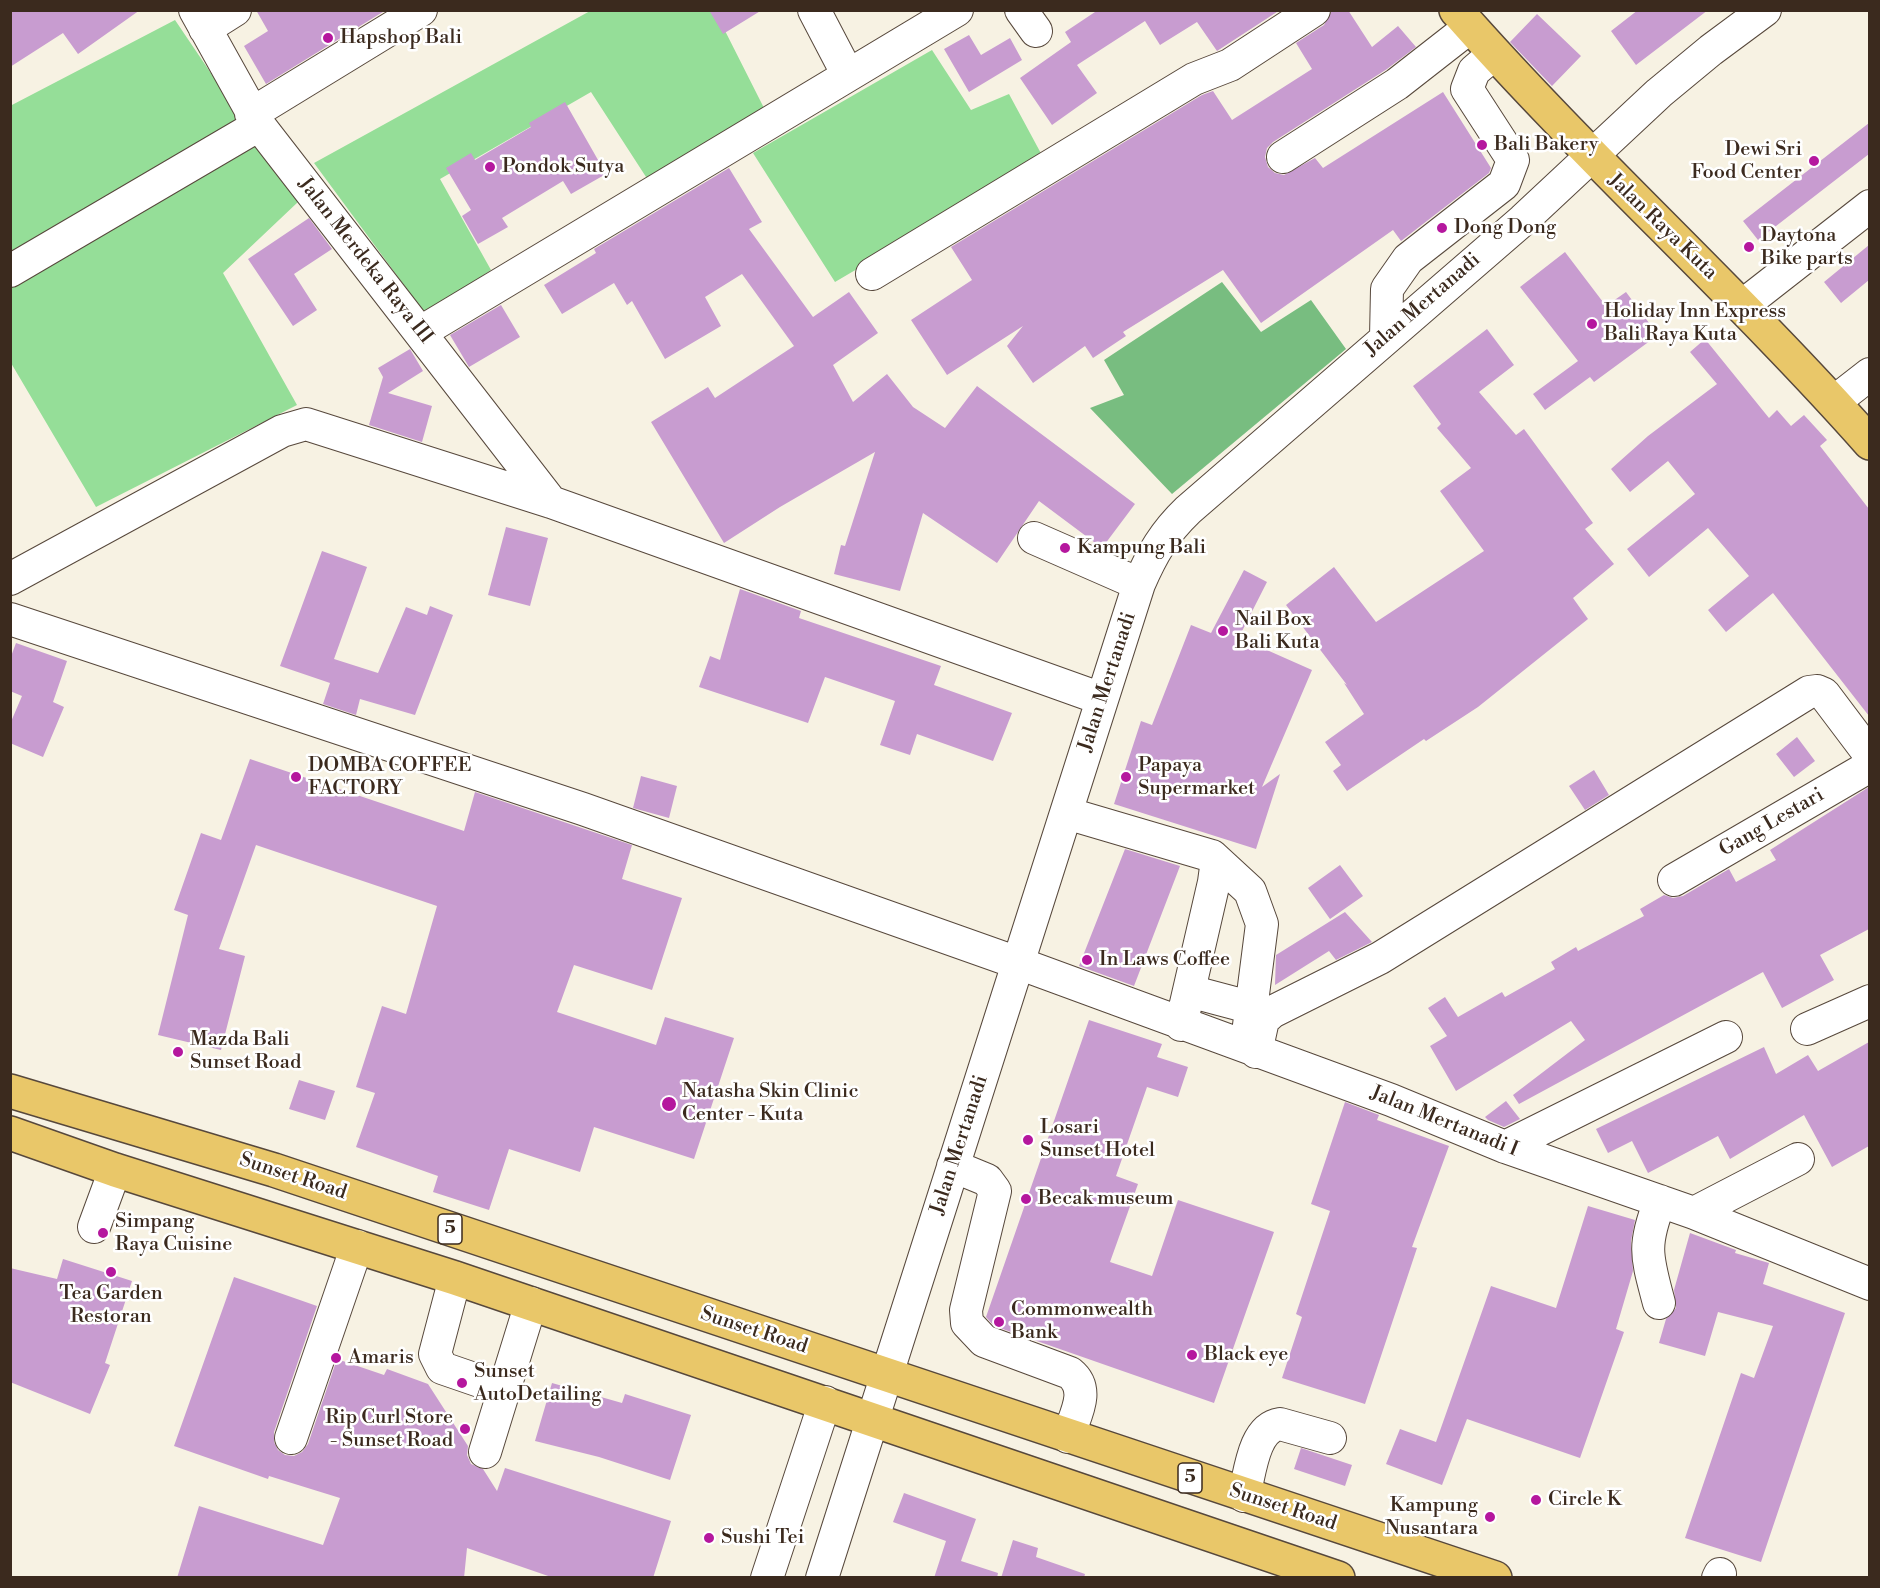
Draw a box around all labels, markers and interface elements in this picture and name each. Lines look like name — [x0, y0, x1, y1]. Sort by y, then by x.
place label: Hapshop Bali — [340, 26, 462, 50]
marker: Hapshop Bali — [321, 31, 335, 45]
place label: Bali Bakery — [1494, 133, 1598, 157]
marker: Bali Bakery — [1475, 138, 1489, 152]
place label: Dewi Sri Food Center — [1691, 138, 1802, 185]
marker: Dewi Sri Food Center — [1807, 154, 1821, 168]
place label: Pondok Sutya — [502, 155, 624, 179]
marker: Pondok Sutya — [483, 160, 497, 174]
street label: Jalan Raya Kuta — [1602, 169, 1722, 285]
street label: Jalan Merdeka Raya III — [293, 173, 437, 349]
place label: Dong Dong — [1454, 216, 1556, 240]
marker: Dong Dong — [1435, 221, 1449, 235]
place label: Daytona Bike parts — [1761, 224, 1853, 271]
marker: Daytona Bike parts — [1742, 240, 1756, 254]
street label: Jalan Mertanadi — [1360, 248, 1486, 362]
place label: Holiday Inn Express Bali Raya Kuta — [1604, 300, 1786, 347]
marker: Holiday Inn Express Bali Raya Kuta — [1585, 317, 1599, 331]
place label: Kampung Bali — [1077, 536, 1206, 560]
marker: Kampung Bali — [1058, 541, 1072, 555]
place label: Nail Box Bali Kuta — [1235, 608, 1320, 655]
street label: Jalan Mertanadi — [1074, 609, 1142, 755]
marker: Nail Box Bali Kuta — [1216, 624, 1230, 638]
place label: DOMBA COFFEE FACTORY — [308, 754, 471, 801]
place label: Papaya Supermarket — [1138, 754, 1255, 801]
marker: DOMBA COFFEE FACTORY — [289, 770, 303, 784]
marker: Papaya Supermarket — [1119, 770, 1133, 784]
street label: Gang Lestari — [1715, 783, 1829, 863]
place label: In Laws Coffee — [1099, 948, 1230, 972]
marker: In Laws Coffee — [1080, 953, 1094, 967]
place label: Mazda Bali Sunset Road — [190, 1028, 301, 1075]
marker: Mazda Bali Sunset Road — [171, 1045, 185, 1059]
street label: Jalan Mertanadi — [926, 1072, 994, 1218]
place label: Natasha Skin Clinic Center - Kuta — [682, 1080, 859, 1127]
street label: Jalan Mertanadi I — [1367, 1081, 1521, 1163]
marker: Natasha Skin Clinic Center - Kuta — [660, 1095, 678, 1113]
place label: Losari Sunset Hotel — [1040, 1116, 1155, 1163]
marker: Losari Sunset Hotel — [1021, 1133, 1035, 1147]
street label: Sunset Road — [236, 1148, 350, 1206]
place label: Becak museum — [1038, 1187, 1174, 1211]
marker: Becak museum — [1019, 1192, 1033, 1206]
place label: Simpang Raya Cuisine — [115, 1210, 232, 1257]
road number: 5 — [438, 1214, 462, 1244]
marker: Simpang Raya Cuisine — [96, 1226, 110, 1240]
marker: Tea Garden Restoran — [104, 1265, 118, 1279]
place label: Tea Garden Restoran — [59, 1282, 163, 1329]
place label: Commonwealth Bank — [1011, 1298, 1153, 1345]
street label: Sunset Road — [697, 1302, 811, 1360]
marker: Commonwealth Bank — [992, 1315, 1006, 1329]
place label: Black eye — [1204, 1343, 1288, 1367]
place label: Amaris — [348, 1346, 414, 1370]
marker: Black eye — [1185, 1348, 1199, 1362]
marker: Amaris — [329, 1351, 343, 1365]
place label: Sunset AutoDetailing — [474, 1360, 602, 1407]
marker: Sunset AutoDetailing — [455, 1376, 469, 1390]
place label: Rip Curl Store - Sunset Road — [325, 1406, 453, 1453]
marker: Rip Curl Store - Sunset Road — [458, 1422, 472, 1436]
road number: 5 — [1178, 1463, 1202, 1493]
street label: Sunset Road — [1226, 1479, 1340, 1537]
place label: Circle K — [1548, 1488, 1621, 1512]
marker: Circle K — [1529, 1493, 1543, 1507]
place label: Kampung Nusantara — [1385, 1494, 1478, 1541]
marker: Kampung Nusantara — [1483, 1510, 1497, 1524]
place label: Sushi Tei — [721, 1526, 804, 1550]
marker: Sushi Tei — [702, 1531, 716, 1545]

